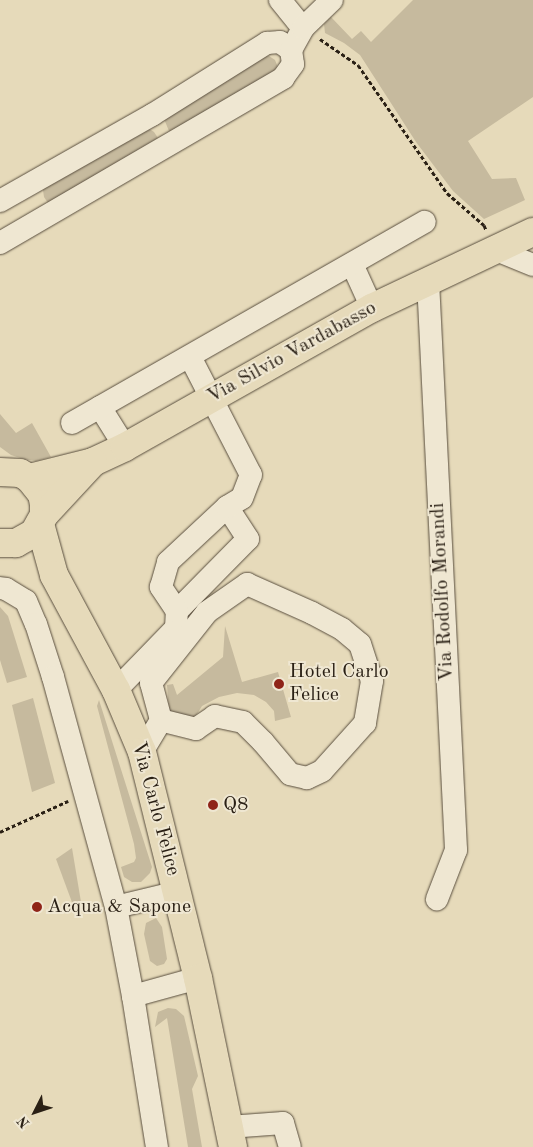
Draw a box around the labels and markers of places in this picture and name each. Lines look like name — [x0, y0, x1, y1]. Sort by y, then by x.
place label: Hotel Carlo Felice — [289, 660, 389, 707]
marker: Hotel Carlo Felice — [273, 678, 285, 690]
place label: Q8 — [223, 793, 249, 817]
marker: Q8 — [207, 799, 219, 811]
place label: Acqua & Sapone — [47, 895, 191, 919]
marker: Acqua & Sapone — [31, 901, 43, 913]

